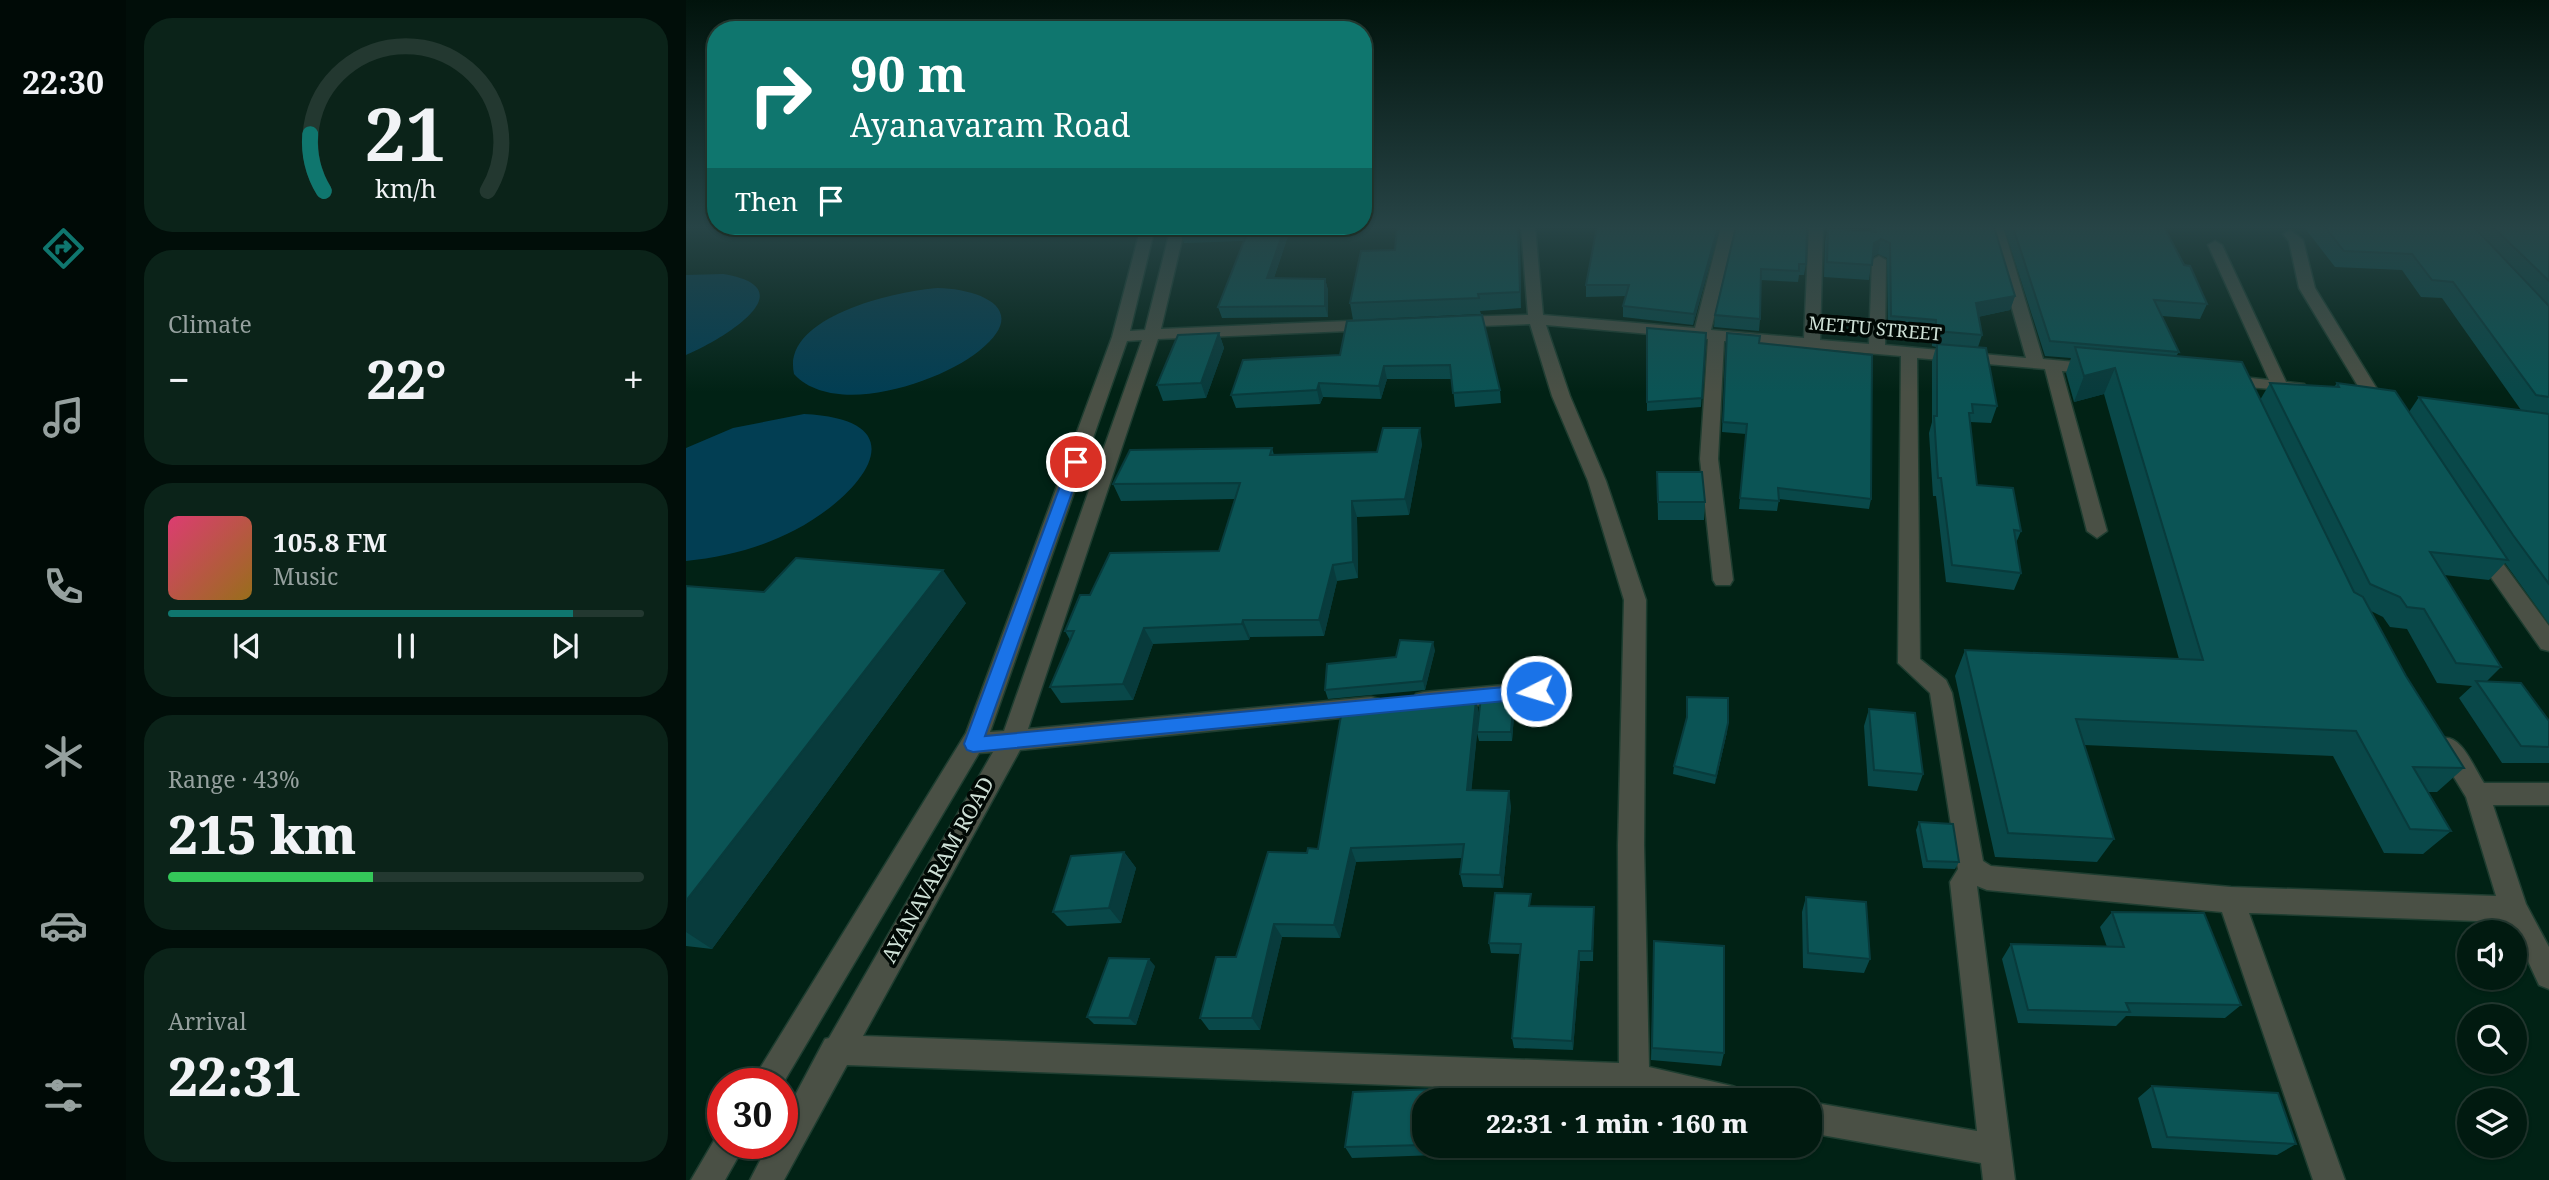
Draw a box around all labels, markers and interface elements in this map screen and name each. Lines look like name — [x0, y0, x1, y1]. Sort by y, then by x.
text: 90 m — [850, 40, 966, 106]
icon: right — [735, 49, 826, 140]
text: 22:30 — [22, 60, 104, 103]
text: 21 — [365, 84, 447, 183]
text: Ayanavaram Road — [850, 103, 1130, 146]
text: km/h — [375, 171, 437, 205]
icon: arrive — [812, 182, 850, 220]
text: Then — [735, 183, 798, 219]
icon: directions — [39, 224, 88, 273]
text: Climate — [168, 308, 252, 340]
street label: METTU STREET — [1808, 310, 1943, 346]
text: 22° — [366, 343, 446, 414]
text: − — [168, 353, 190, 405]
text: + — [623, 353, 644, 405]
icon: music — [39, 393, 88, 442]
pin — [1046, 432, 1106, 492]
icon: arrive — [1057, 443, 1095, 481]
text: 105.8 FM — [273, 524, 387, 560]
text: Music — [273, 560, 338, 592]
icon: phone — [39, 562, 88, 611]
icon: previous — [228, 627, 266, 665]
icon: pause — [387, 627, 425, 665]
icon: next — [546, 627, 584, 665]
position arrow — [1499, 654, 1573, 728]
icon: climate — [39, 732, 88, 781]
text: Range · 43% — [168, 763, 300, 795]
street label: AYANAVARAM ROAD — [874, 772, 1000, 968]
text: 215 km — [168, 798, 356, 869]
icon: car — [39, 901, 88, 950]
map controls — [2457, 920, 2527, 1158]
button: sound — [2457, 920, 2527, 990]
button: search — [2457, 1004, 2527, 1074]
text: Arrival — [168, 1005, 247, 1037]
text: 22:31 — [168, 1040, 302, 1111]
speed limit sign: 30 — [707, 1068, 798, 1159]
icon: filters — [39, 1071, 88, 1120]
button: layers — [2457, 1088, 2527, 1158]
text: 22:31 · 1 min · 160 m — [1486, 1105, 1748, 1141]

